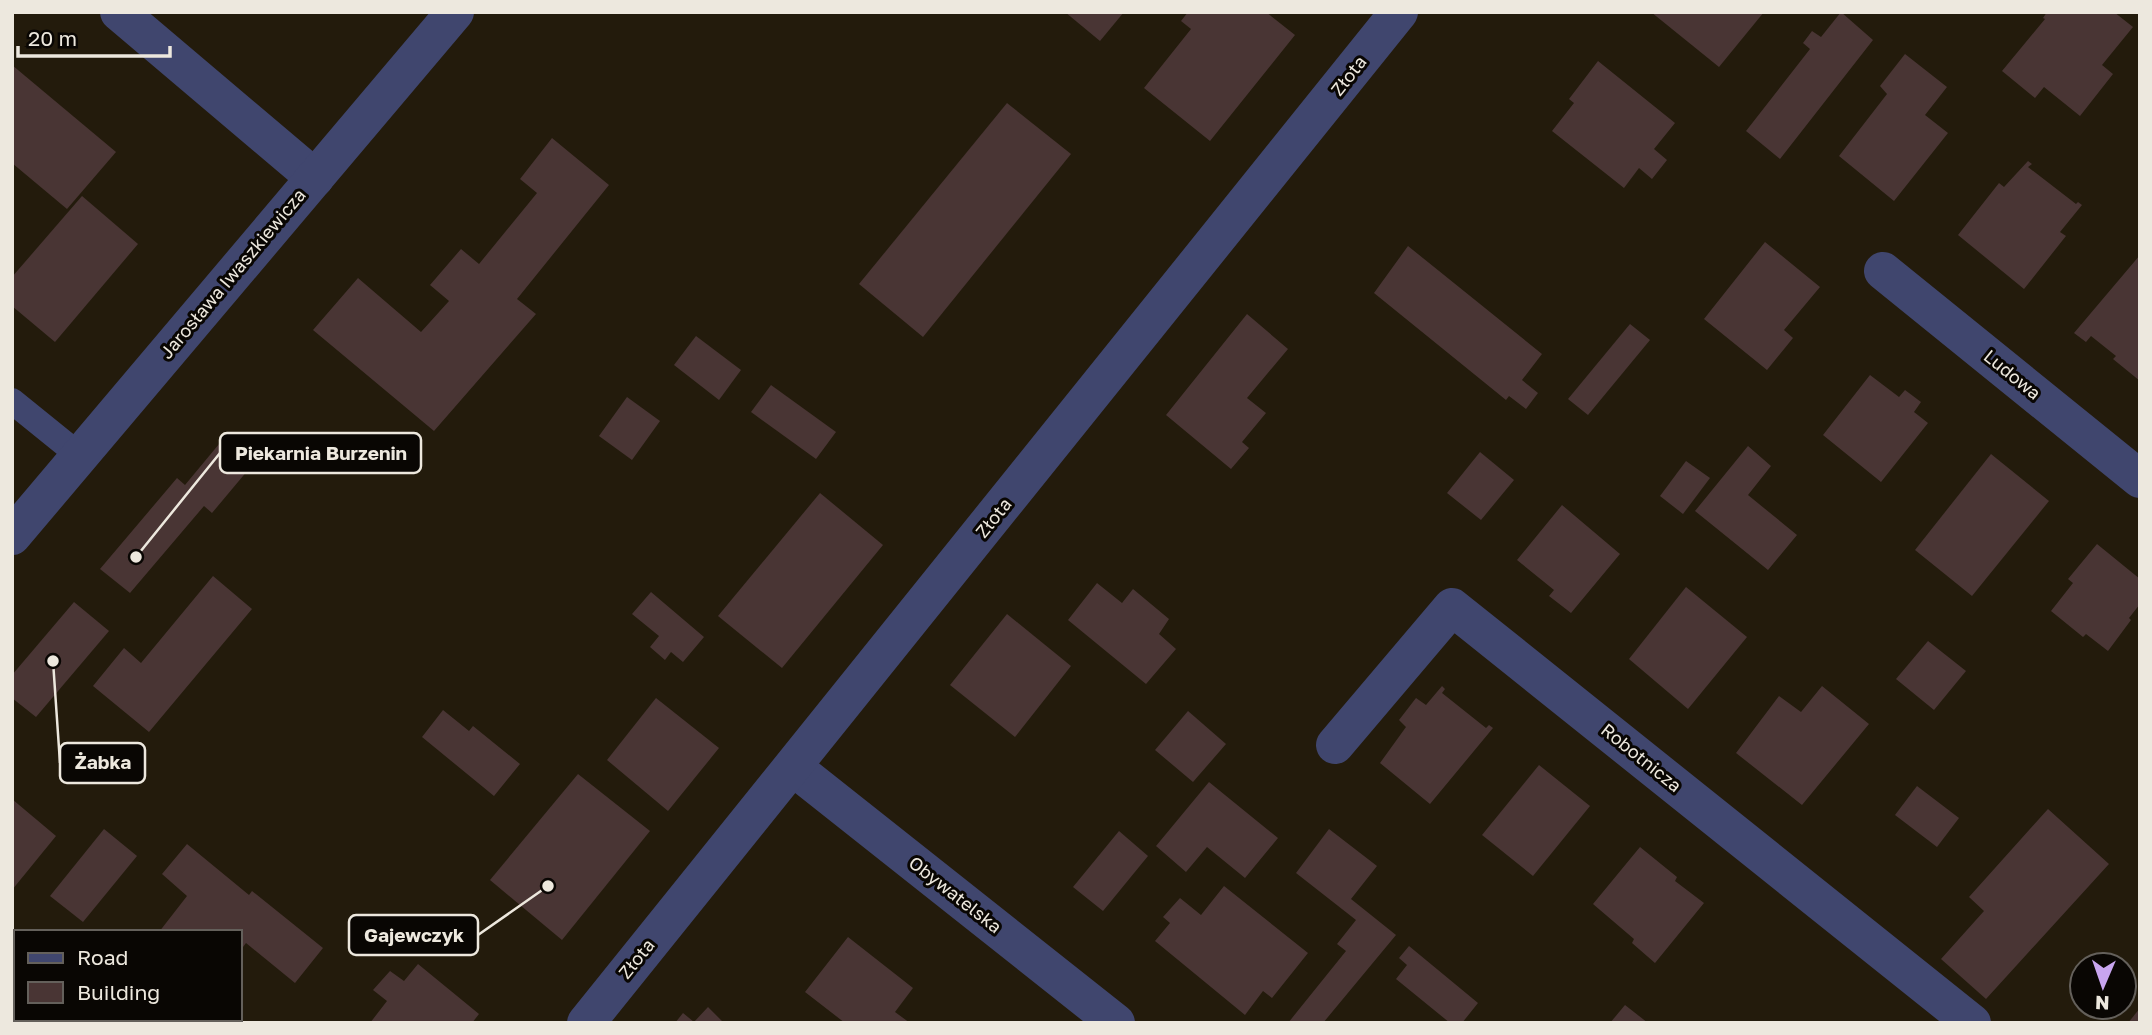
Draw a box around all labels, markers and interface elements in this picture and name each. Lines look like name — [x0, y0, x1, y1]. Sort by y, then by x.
scale bar — [18, 14, 170, 58]
text: 20 m — [28, 25, 77, 51]
street label: Złota — [1326, 51, 1371, 100]
street label: Jarosława Iwaszkiewicza — [155, 184, 310, 363]
street label: Ludowa — [1980, 345, 2046, 404]
callout: Piekarnia Burzenin — [220, 433, 421, 473]
text: Piekarnia Burzenin — [235, 441, 407, 464]
street label: Złota — [971, 493, 1016, 542]
street label: Robotnicza — [1597, 718, 1686, 796]
callout: Żabka — [60, 743, 145, 783]
text: Żabka — [75, 750, 131, 773]
street label: Obywatelska — [905, 851, 1006, 937]
callout: Gajewczyk — [349, 915, 478, 955]
text: Gajewczyk — [364, 923, 464, 946]
legend — [14, 930, 242, 1021]
street label: Złota — [614, 934, 659, 983]
text: Road — [77, 944, 128, 970]
north arrow — [2068, 951, 2138, 1021]
text: Building — [77, 979, 160, 1005]
text: N — [2095, 992, 2110, 1015]

